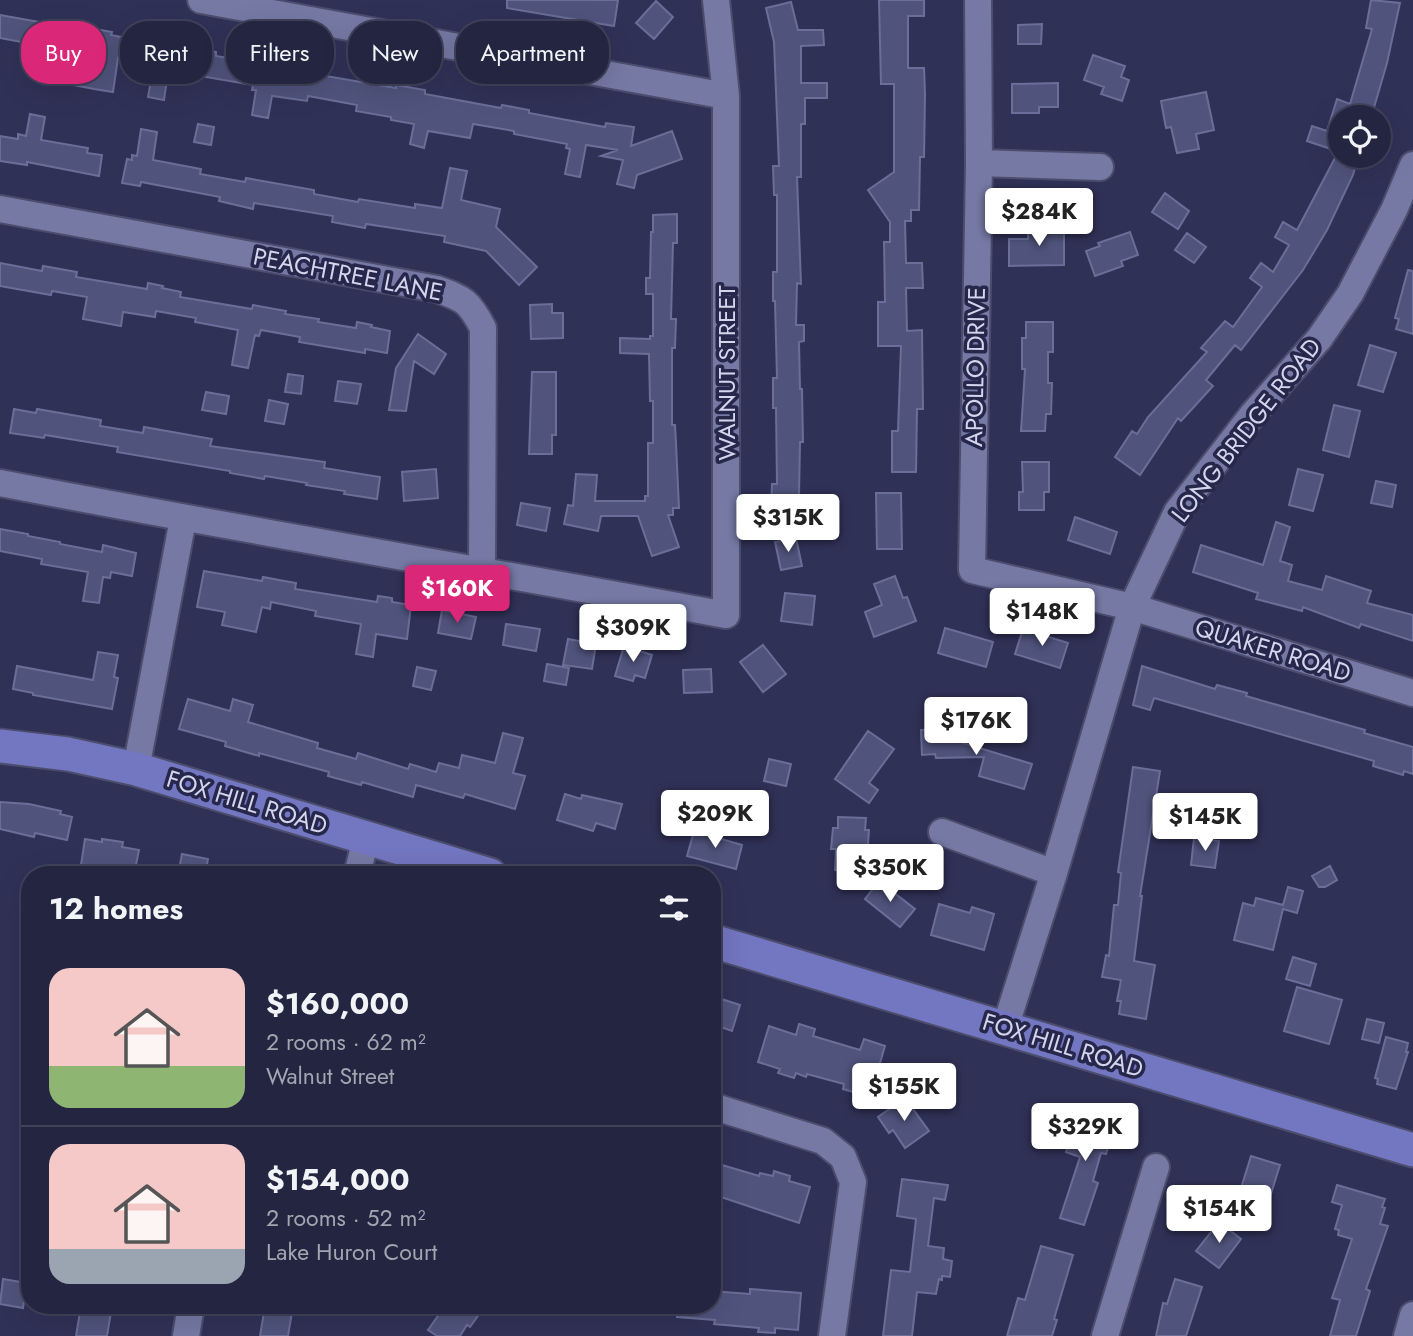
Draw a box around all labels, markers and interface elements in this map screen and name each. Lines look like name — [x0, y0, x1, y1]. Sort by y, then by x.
chip: Buy — [21, 21, 106, 84]
chip: Rent — [120, 21, 212, 84]
chip: Filters — [226, 21, 334, 84]
chip: New — [348, 21, 442, 84]
chip: Apartment — [456, 21, 609, 84]
map controls — [1328, 105, 1391, 168]
button: locate — [1328, 105, 1391, 168]
pin: $284K — [990, 188, 1088, 248]
text: $284K — [1001, 194, 1077, 228]
street label: PEACHTREE LANE — [250, 238, 446, 310]
street label: WALNUT STREET — [709, 285, 744, 461]
street label: APOLLO DRIVE — [956, 287, 994, 447]
street label: LONG BRIDGE ROAD — [1163, 330, 1329, 530]
pin: $315K — [739, 494, 837, 554]
text: $315K — [752, 500, 824, 534]
pin: $160K — [408, 566, 506, 625]
text: $160K — [421, 571, 493, 605]
pin: $148K — [993, 588, 1091, 648]
text: $148K — [1006, 594, 1078, 628]
pin: $309K — [584, 604, 682, 664]
text: $309K — [595, 610, 671, 644]
street label: QUAKER ROAD — [1191, 610, 1355, 690]
pin: $176K — [927, 698, 1025, 757]
text: $176K — [940, 703, 1012, 737]
street label: FOX HILL ROAD — [162, 761, 332, 843]
pin: $209K — [666, 790, 764, 850]
pin: $145K — [1156, 794, 1254, 853]
text: $209K — [677, 796, 753, 830]
text: $145K — [1169, 799, 1241, 833]
pin: $350K — [841, 844, 939, 904]
text: $350K — [853, 850, 927, 884]
text: 12 homes — [49, 887, 183, 930]
icon: filters — [655, 889, 693, 927]
text: $160,000 — [266, 982, 409, 1025]
icon: home — [105, 996, 189, 1080]
street label: FOX HILL ROAD — [978, 1004, 1148, 1086]
text: 2 rooms · 62 m² — [266, 1025, 426, 1059]
text: Walnut Street — [266, 1059, 394, 1093]
pin: $155K — [855, 1064, 953, 1123]
text: $155K — [868, 1069, 940, 1103]
pin: $329K — [1036, 1104, 1134, 1163]
text: $329K — [1047, 1109, 1123, 1143]
text: $154,000 — [266, 1158, 410, 1201]
icon: home — [105, 1172, 189, 1256]
pin: $154K — [1170, 1186, 1268, 1245]
text: $154K — [1183, 1191, 1255, 1225]
text: 2 rooms · 52 m² — [266, 1201, 425, 1235]
text: Lake Huron Court — [266, 1235, 437, 1269]

